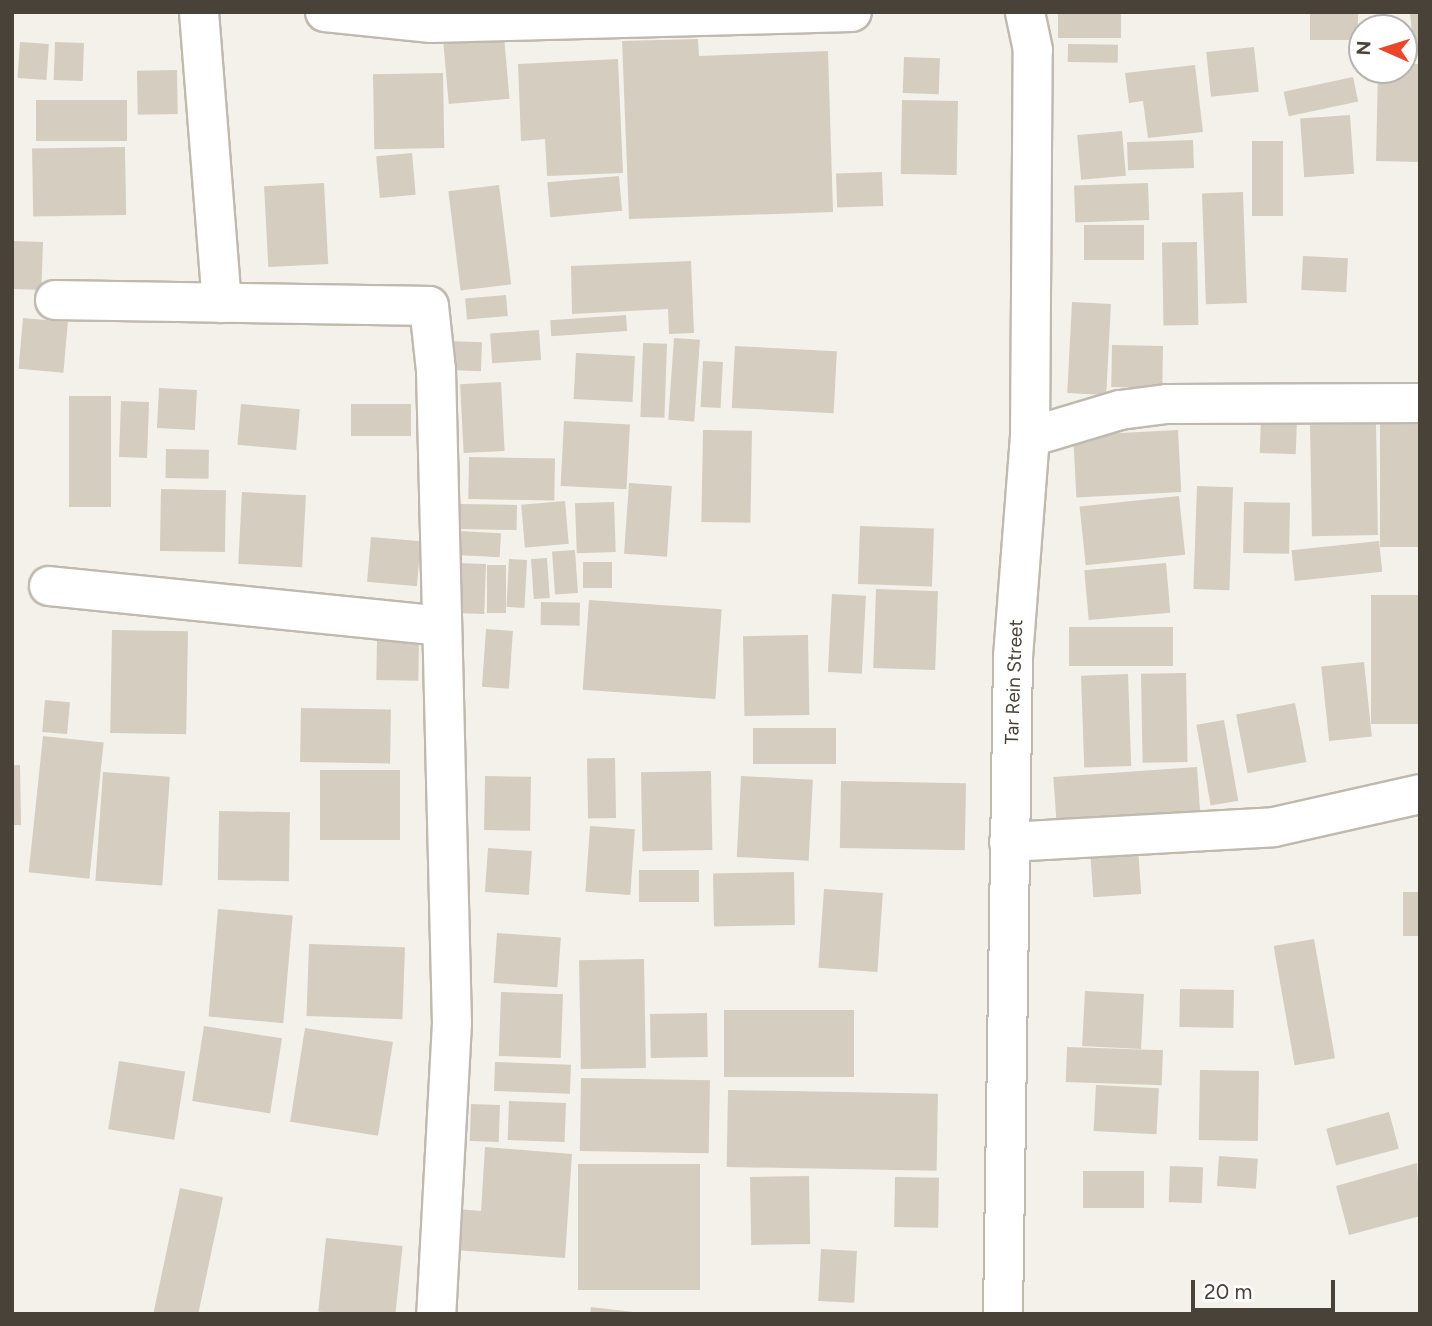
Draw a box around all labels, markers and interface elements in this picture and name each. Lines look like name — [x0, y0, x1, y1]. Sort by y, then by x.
north arrow — [1348, 14, 1418, 84]
text: N — [1352, 40, 1375, 56]
street label: Tar Rein Street — [1000, 619, 1028, 745]
scale bar — [1194, 1266, 1338, 1310]
text: 20 m — [1204, 1279, 1252, 1304]

